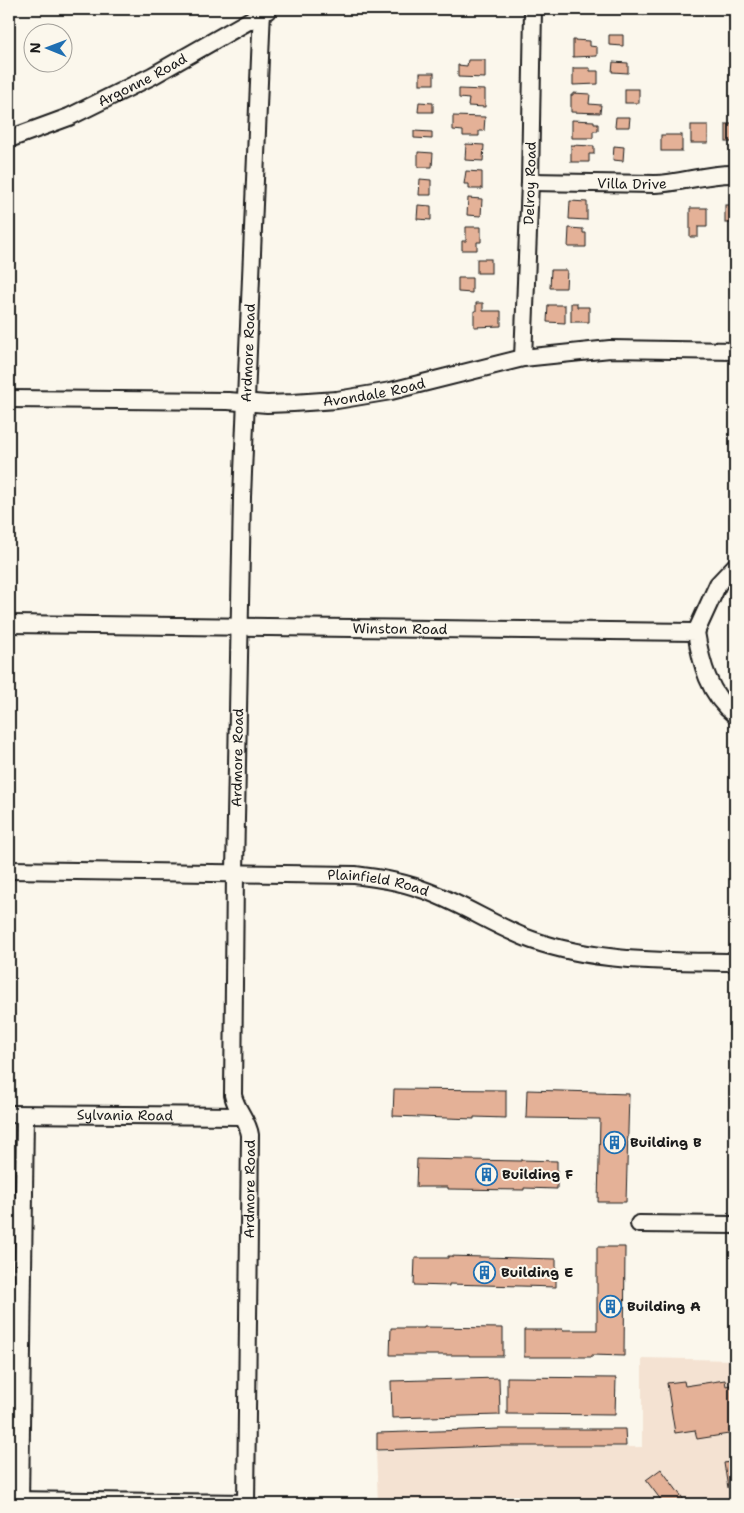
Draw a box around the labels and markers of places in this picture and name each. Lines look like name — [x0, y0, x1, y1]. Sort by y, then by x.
building icon: Building B — [602, 1130, 626, 1154]
place label: Building B — [630, 1133, 702, 1151]
building icon: Building F — [474, 1162, 498, 1186]
place label: Building F — [502, 1165, 573, 1183]
building icon: Building E — [473, 1260, 497, 1284]
place label: Building E — [501, 1263, 573, 1281]
building icon: Building A — [599, 1294, 623, 1318]
place label: Building A — [627, 1297, 701, 1315]

